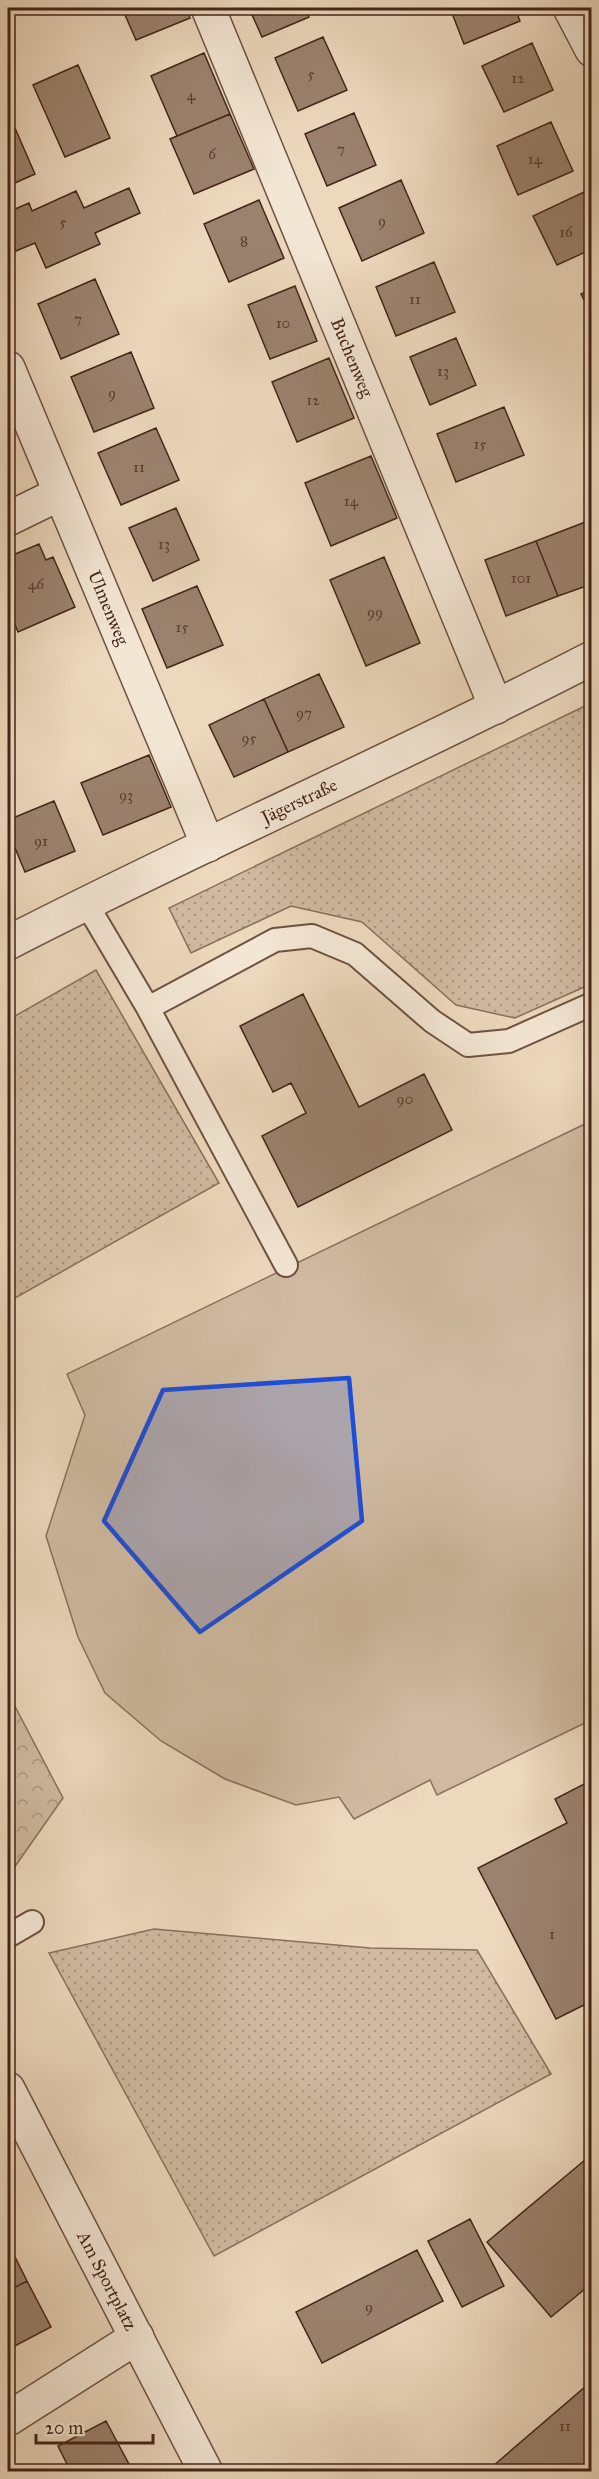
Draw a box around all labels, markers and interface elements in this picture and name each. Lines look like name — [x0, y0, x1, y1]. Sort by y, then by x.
house number: 5 — [308, 65, 315, 83]
house number: 12 — [511, 69, 525, 87]
house number: 4 — [187, 86, 196, 104]
house number: 7 — [337, 140, 345, 158]
house number: 6 — [208, 145, 217, 163]
house number: 14 — [528, 150, 543, 168]
house number: 9 — [378, 212, 386, 230]
house number: 5 — [60, 213, 67, 231]
house number: 16 — [559, 223, 574, 241]
house number: 8 — [240, 232, 248, 250]
house number: 11 — [409, 290, 421, 308]
house number: 7 — [74, 310, 82, 328]
house number: 10 — [276, 314, 290, 332]
street label: Buchenweg — [326, 315, 378, 401]
house number: 13 — [437, 362, 449, 380]
house number: 9 — [108, 384, 116, 402]
house number: 12 — [306, 391, 320, 409]
house number: 15 — [474, 435, 486, 453]
house number: 11 — [133, 458, 145, 476]
house number: 14 — [344, 492, 359, 510]
house number: 13 — [158, 535, 170, 553]
street label: Ulmenweg — [83, 567, 134, 649]
house number: 101 — [511, 569, 531, 587]
house number: 46 — [28, 575, 45, 593]
house number: 99 — [367, 603, 383, 621]
house number: 15 — [176, 618, 188, 636]
house number: 97 — [296, 704, 312, 722]
house number: 95 — [241, 729, 257, 747]
street label: Jägerstraße — [256, 774, 341, 830]
house number: 93 — [119, 786, 133, 804]
house number: 91 — [34, 832, 48, 850]
house number: 90 — [397, 1090, 413, 1108]
house number: 1 — [549, 1925, 555, 1943]
street label: Am Sportplatz — [72, 2227, 142, 2334]
house number: 9 — [365, 2298, 373, 2316]
scale bar — [36, 2407, 153, 2445]
text: 20 m — [45, 2417, 83, 2439]
house number: 11 — [559, 2417, 571, 2435]

